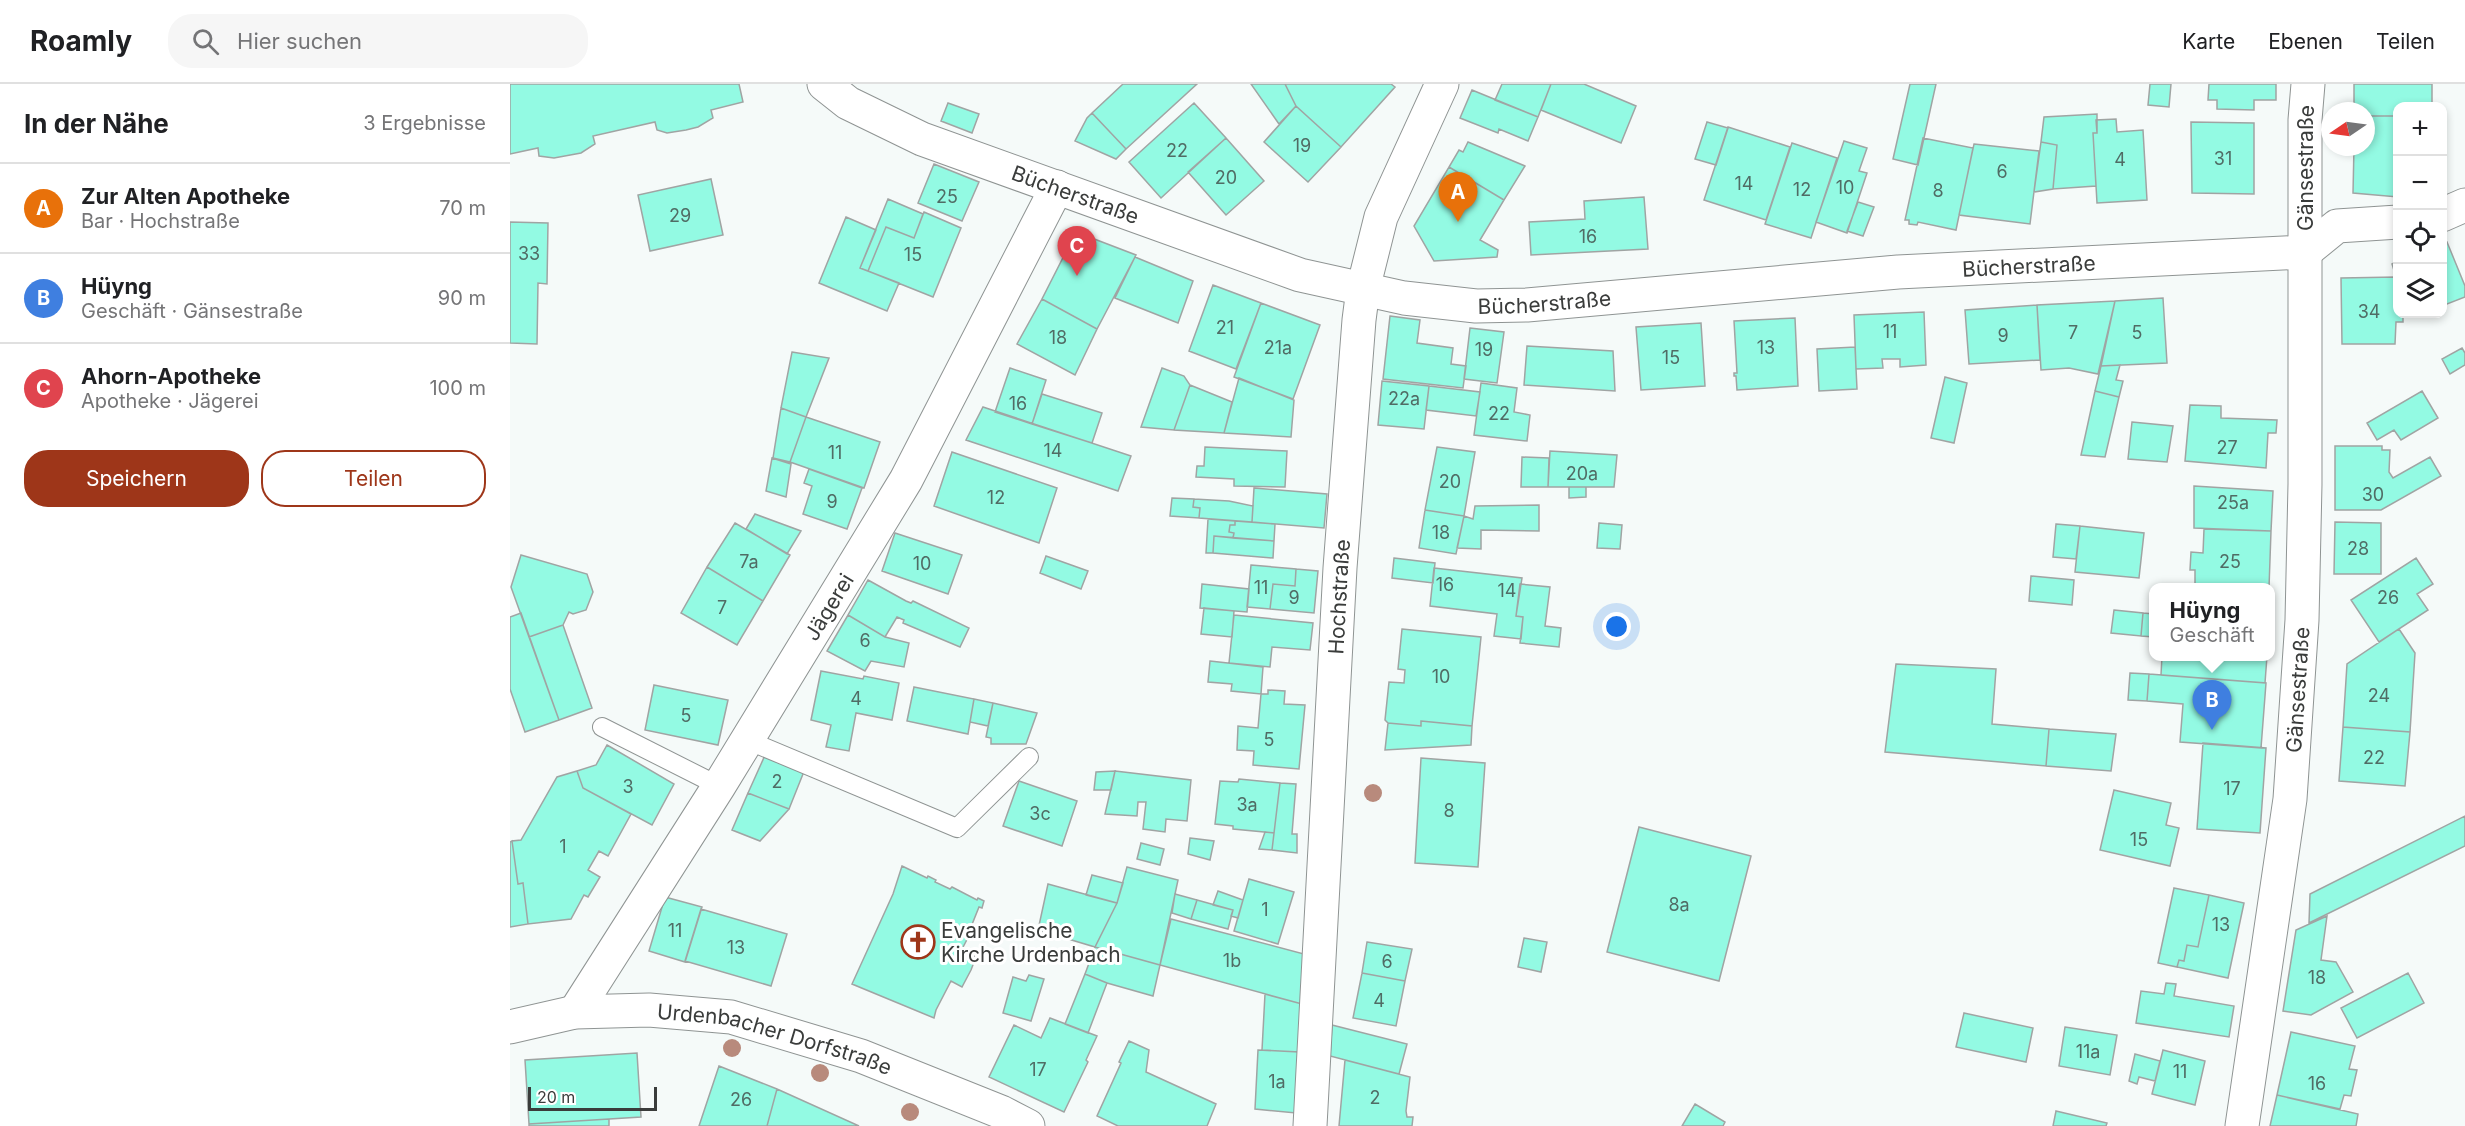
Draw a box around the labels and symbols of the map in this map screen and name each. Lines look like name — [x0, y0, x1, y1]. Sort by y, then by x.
north arrow — [2321, 102, 2375, 156]
street label: Gänsestraße — [2293, 104, 2319, 231]
house number: 19 — [1293, 135, 1311, 156]
house number: 22 — [1166, 140, 1188, 161]
house number: 31 — [2214, 148, 2232, 169]
house number: 4 — [2114, 149, 2126, 170]
street label: Bücherstraße — [1008, 160, 1143, 229]
house number: 6 — [1996, 161, 2008, 182]
house number: 20 — [1215, 167, 1237, 188]
pin: A — [1438, 172, 1478, 222]
house number: 14 — [1735, 173, 1753, 194]
house number: 10 — [1836, 177, 1854, 198]
house number: 12 — [1793, 179, 1811, 200]
house number: 8 — [1932, 180, 1944, 201]
house number: 25 — [936, 186, 958, 207]
house number: 29 — [669, 205, 691, 226]
pin: C — [1058, 226, 1096, 276]
house number: 16 — [1579, 226, 1597, 247]
house number: 33 — [518, 243, 540, 264]
house number: 15 — [904, 244, 922, 265]
street label: Bücherstraße — [1961, 250, 2096, 281]
street label: Bücherstraße — [1477, 285, 1612, 318]
house number: 34 — [2358, 301, 2380, 322]
house number: 21 — [1216, 317, 1234, 338]
house number: 11 — [1883, 321, 1897, 342]
house number: 7 — [2068, 322, 2078, 343]
house number: 5 — [2132, 322, 2142, 343]
house number: 9 — [1997, 325, 2009, 346]
house number: 18 — [1049, 327, 1067, 348]
house number: 21a — [1264, 337, 1292, 358]
house number: 13 — [1757, 337, 1775, 358]
house number: 19 — [1475, 339, 1493, 360]
house number: 15 — [1662, 347, 1680, 368]
house number: 22a — [1388, 388, 1420, 409]
house number: 16 — [1009, 393, 1027, 414]
house number: 22 — [1488, 403, 1510, 424]
house number: 27 — [2216, 437, 2238, 458]
house number: 14 — [1044, 440, 1062, 461]
house number: 11 — [828, 442, 842, 463]
house number: 20a — [1566, 463, 1598, 484]
house number: 20 — [1439, 471, 1461, 492]
house number: 30 — [2362, 484, 2384, 505]
house number: 12 — [987, 487, 1005, 508]
house number: 9 — [826, 491, 838, 512]
house number: 25a — [2217, 492, 2249, 513]
house number: 18 — [1432, 522, 1450, 543]
street label: Hochstraße — [1323, 538, 1355, 655]
house number: 28 — [2347, 538, 2369, 559]
house number: 7a — [739, 551, 759, 572]
house number: 25 — [2219, 551, 2241, 572]
house number: 10 — [913, 553, 931, 574]
street label: Jägerei — [799, 569, 858, 645]
house number: 16 — [1436, 574, 1454, 595]
house number: 11 — [1254, 577, 1268, 598]
house number: 14 — [1498, 580, 1516, 601]
house number: 9 — [1288, 587, 1300, 608]
house number: 26 — [2377, 587, 2399, 608]
house number: 7 — [717, 597, 727, 618]
your location — [1602, 612, 1631, 641]
street label: Gänsestraße — [2281, 626, 2314, 753]
house number: 6 — [859, 630, 871, 651]
house number: 10 — [1432, 666, 1450, 687]
pin: B — [2192, 680, 2232, 730]
house number: 24 — [2368, 685, 2390, 706]
house number: 4 — [850, 688, 862, 709]
house number: 5 — [681, 705, 691, 726]
house number: 5 — [1264, 729, 1274, 750]
house number: 22 — [2363, 747, 2385, 768]
house number: 2 — [772, 771, 782, 792]
house number: 3 — [622, 776, 634, 797]
house number: 17 — [2223, 778, 2241, 799]
house number: 3a — [1236, 794, 1258, 815]
house number: 8 — [1443, 800, 1455, 821]
house number: 3c — [1029, 803, 1051, 824]
house number: 15 — [2130, 829, 2148, 850]
house number: 1 — [559, 836, 567, 857]
house number: 8a — [1668, 894, 1690, 915]
house number: 1 — [1261, 899, 1269, 920]
house number: 13 — [2212, 914, 2230, 935]
place label: Evangelische Kirche Urdenbach — [941, 918, 1121, 967]
house number: 11 — [668, 920, 682, 941]
church icon: Evangelische Kirche Urdenbach — [900, 924, 936, 960]
house number: 13 — [727, 937, 745, 958]
house number: 1b — [1223, 950, 1241, 971]
house number: 6 — [1381, 951, 1393, 972]
house number: 18 — [2308, 967, 2326, 988]
house number: 4 — [1373, 990, 1385, 1011]
street label: Urdenbacher Dorfstraße — [656, 998, 896, 1080]
house number: 11a — [2076, 1041, 2100, 1062]
house number: 17 — [1029, 1059, 1047, 1080]
house number: 11 — [2173, 1061, 2187, 1082]
house number: 1a — [1268, 1071, 1286, 1092]
house number: 16 — [2308, 1073, 2326, 1094]
scale bar — [528, 1084, 657, 1112]
house number: 2 — [1370, 1087, 1380, 1108]
house number: 26 — [730, 1089, 752, 1110]

